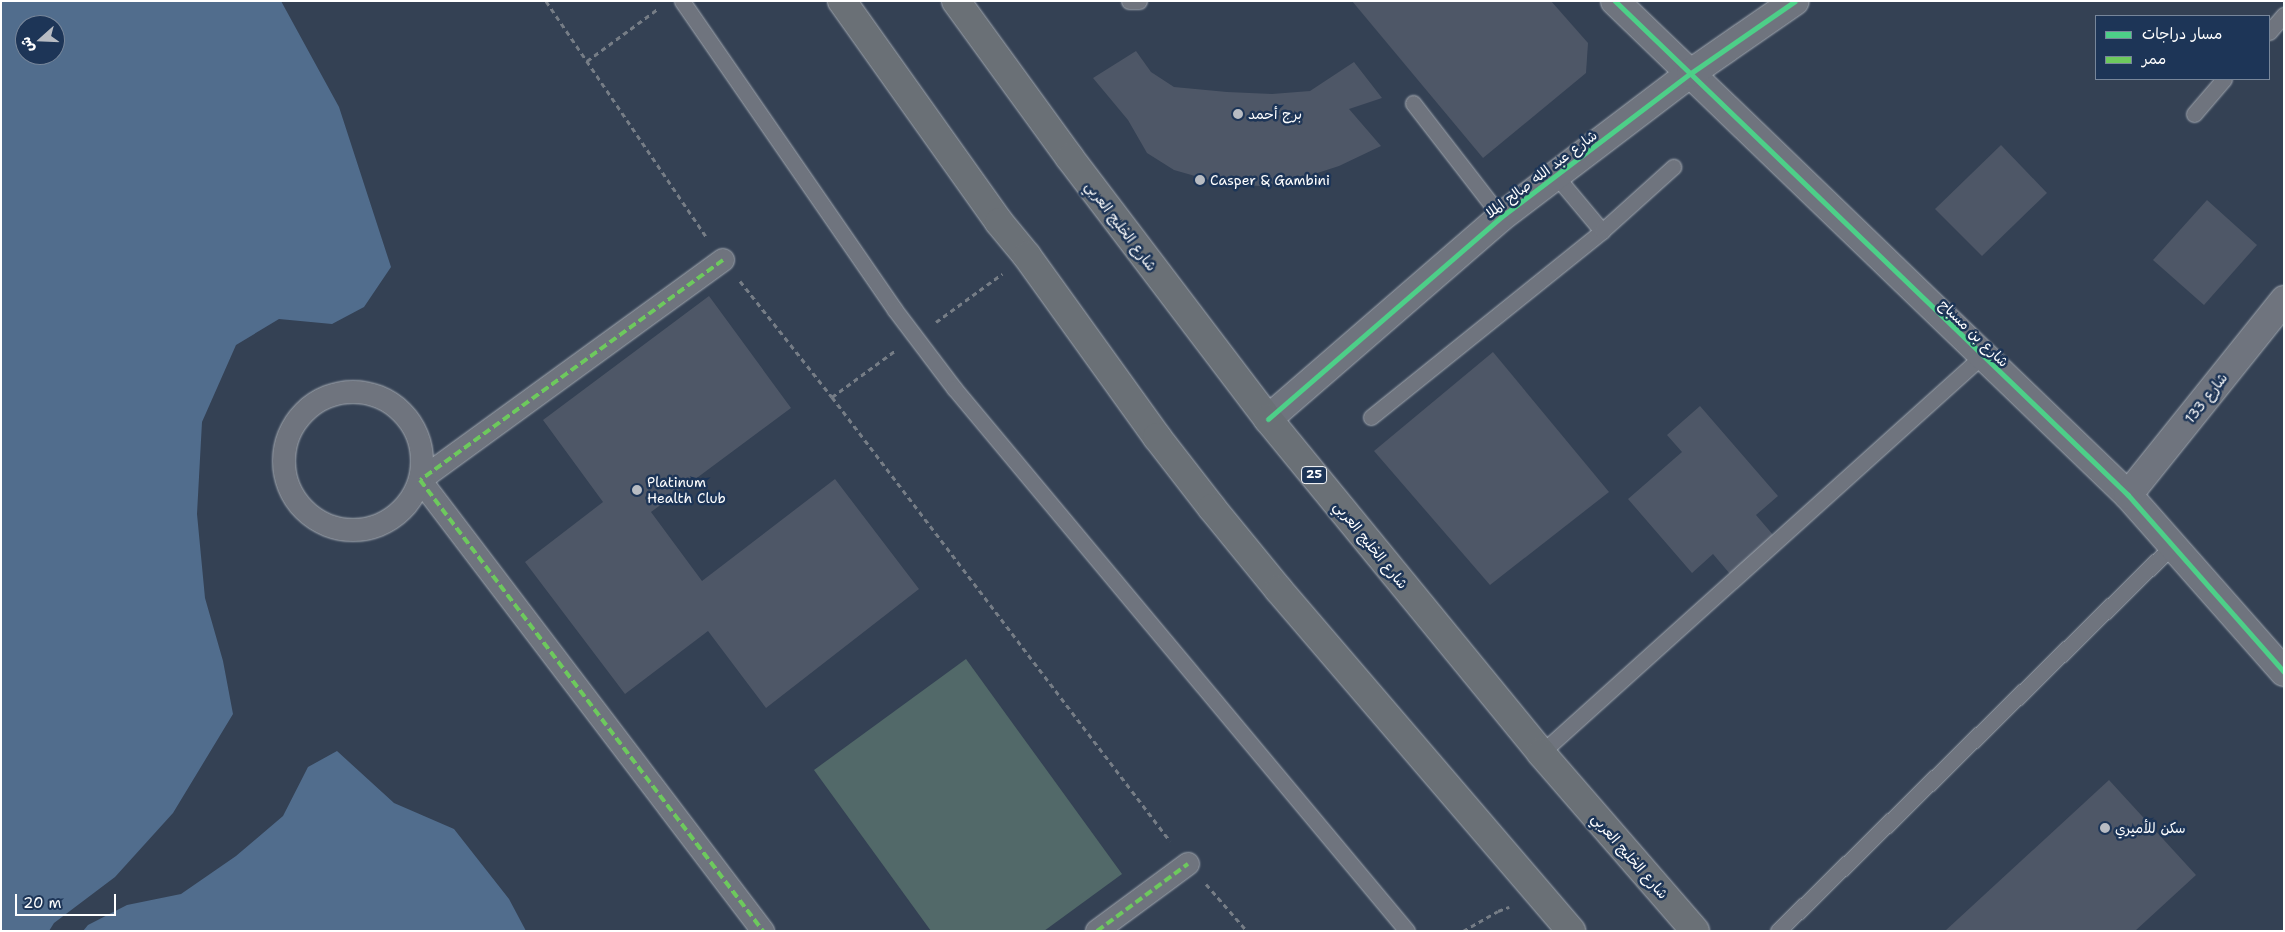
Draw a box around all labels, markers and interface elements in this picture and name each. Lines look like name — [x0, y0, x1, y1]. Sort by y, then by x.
north arrow — [15, 15, 65, 65]
legend — [2095, 15, 2270, 80]
text: مسار دراجات — [2142, 24, 2222, 44]
text: ش — [16, 34, 38, 55]
text: ممر — [2142, 49, 2166, 69]
place label: برج أحمد — [1248, 106, 1302, 122]
marker: برج أحمد — [1232, 108, 1244, 120]
street label: شارع عبد الله صالح الملا — [1482, 126, 1600, 222]
place label: Casper & Gambini — [1210, 172, 1330, 188]
marker: Casper & Gambini — [1194, 174, 1206, 186]
street label: شارع الخليج العربي — [1082, 178, 1160, 274]
street label: شارع بن مسباح — [1936, 296, 2012, 370]
street label: شارع 133 — [2181, 370, 2231, 426]
road number: 25 — [1300, 466, 1328, 484]
place label: Platinum Health Club — [647, 474, 726, 507]
marker: Platinum Health Club — [631, 484, 643, 496]
street label: شارع الخليج العربي — [1331, 498, 1411, 592]
street label: شارع الخليج العربي — [1588, 810, 1672, 902]
place label: سكن للأميري — [2115, 820, 2186, 836]
marker: سكن للأميري — [2099, 822, 2111, 834]
scale bar — [18, 884, 119, 916]
text: 20 m — [23, 893, 62, 913]

